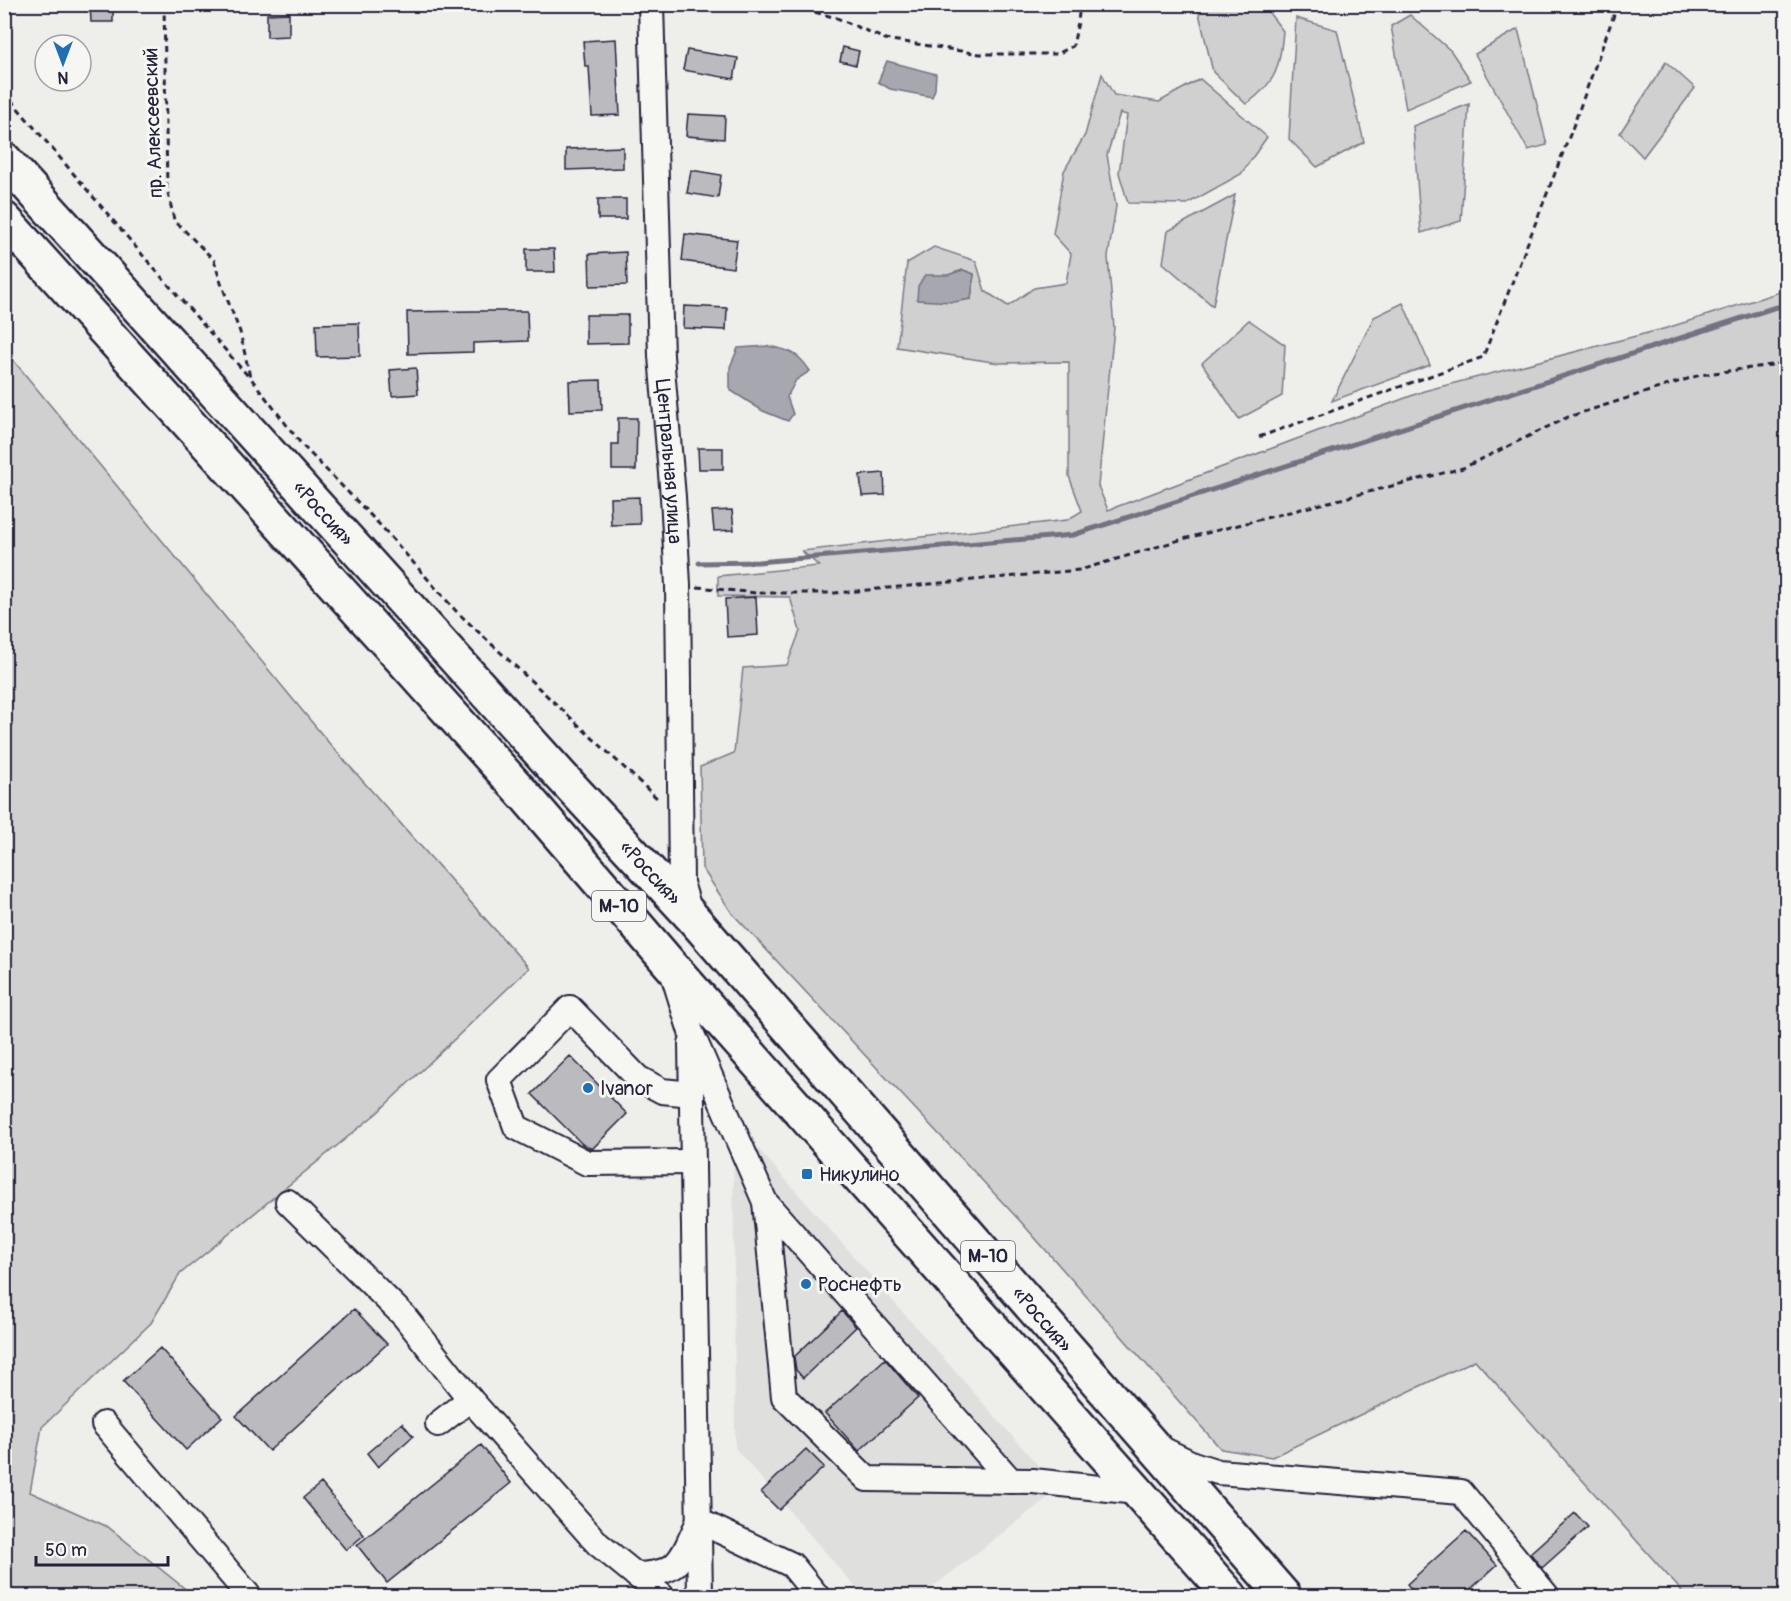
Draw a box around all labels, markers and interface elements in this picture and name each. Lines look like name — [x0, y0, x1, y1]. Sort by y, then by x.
north arrow — [33, 33, 93, 93]
street label: пр. Алексеевский — [138, 47, 168, 199]
text: N — [57, 67, 68, 87]
street label: Центральная улица — [651, 378, 688, 545]
street label: «Россия» — [288, 475, 360, 551]
street label: «Россия» — [614, 835, 687, 910]
road number: М-10 — [592, 891, 646, 921]
place label: Ivanor — [600, 1076, 653, 1101]
marker: Ivanor — [581, 1081, 595, 1095]
place label: Никулино — [819, 1162, 900, 1187]
marker: Никулино — [800, 1167, 814, 1181]
road number: М-10 — [961, 1241, 1015, 1271]
place label: Роснефть — [818, 1272, 902, 1297]
marker: Роснефть — [799, 1277, 813, 1291]
street label: «Россия» — [1007, 1281, 1078, 1357]
scale bar — [36, 1529, 168, 1567]
text: 50 m — [45, 1539, 87, 1562]

